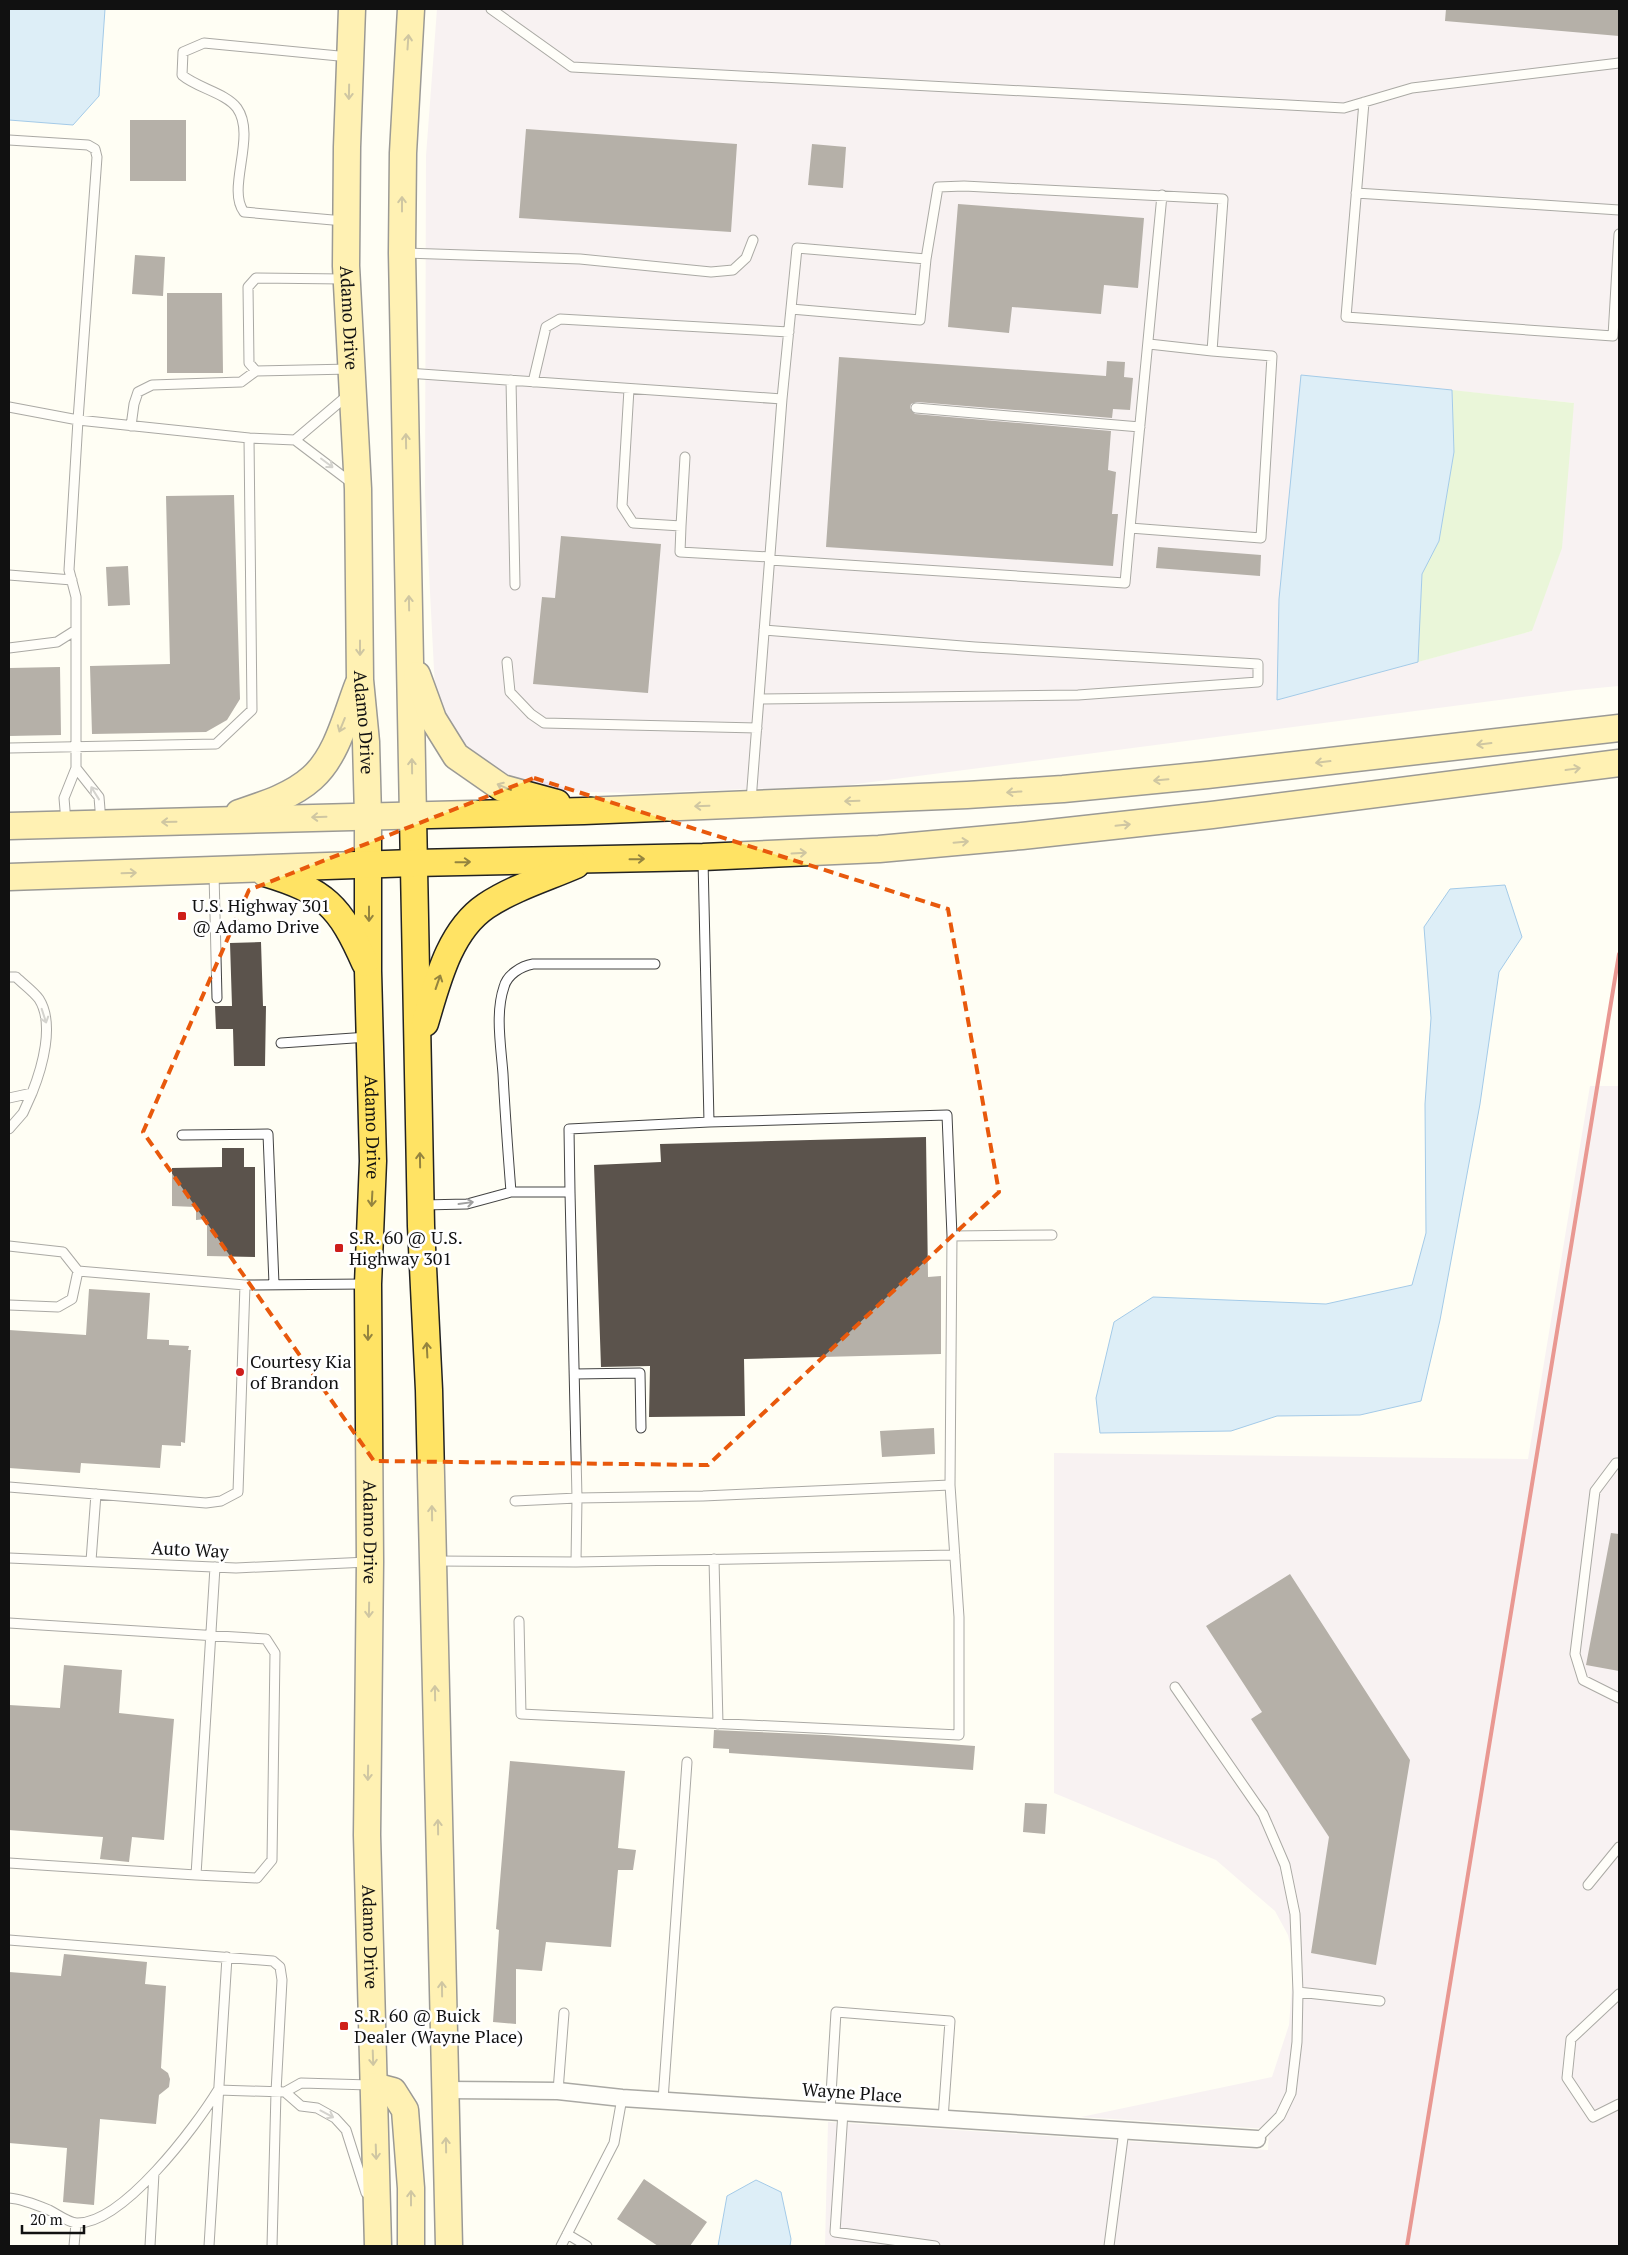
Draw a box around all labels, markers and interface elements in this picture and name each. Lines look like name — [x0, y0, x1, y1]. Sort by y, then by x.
one-way arrow — [404, 34, 413, 50]
one-way arrow — [344, 84, 353, 100]
one-way arrow — [397, 196, 407, 212]
street label: Adamo Drive — [335, 265, 365, 370]
one-way arrow — [401, 433, 411, 449]
one-way arrow — [320, 458, 334, 468]
one-way arrow — [404, 595, 414, 612]
one-way arrow — [355, 640, 365, 656]
street label: Adamo Drive — [349, 670, 380, 775]
one-way arrow — [337, 718, 346, 733]
one-way arrow — [1477, 739, 1493, 749]
one-way arrow — [1315, 757, 1331, 767]
one-way arrow — [407, 758, 417, 774]
one-way arrow — [1565, 764, 1581, 774]
one-way arrow — [1154, 775, 1170, 784]
one-way arrow — [497, 782, 512, 791]
one-way arrow — [90, 787, 100, 801]
one-way arrow — [1006, 787, 1022, 796]
one-way arrow — [844, 796, 860, 805]
one-way arrow — [694, 802, 710, 811]
one-way arrow — [312, 813, 328, 822]
one-way arrow — [161, 817, 178, 827]
one-way arrow — [1115, 820, 1131, 830]
one-way arrow — [953, 837, 969, 847]
one-way arrow — [791, 848, 807, 857]
one-way arrow — [629, 854, 645, 863]
one-way arrow — [454, 858, 470, 867]
one-way arrow — [120, 868, 137, 878]
place label: U.S. Highway 301 @ Adamo Drive — [192, 893, 330, 938]
one-way arrow — [364, 906, 374, 922]
marker: U.S. Highway 301 @ Adamo Drive — [176, 910, 188, 922]
one-way arrow — [434, 974, 443, 990]
one-way arrow — [40, 1007, 50, 1023]
street label: Adamo Drive — [360, 1075, 386, 1180]
one-way arrow — [415, 1152, 425, 1168]
one-way arrow — [367, 1191, 376, 1207]
one-way arrow — [458, 1198, 474, 1208]
place label: S.R. 60 @ U.S. Highway 301 — [349, 1225, 463, 1270]
marker: S.R. 60 @ U.S. Highway 301 — [333, 1242, 345, 1254]
one-way arrow — [363, 1324, 373, 1341]
one-way arrow — [422, 1343, 432, 1359]
place label: Courtesy Kia of Brandon — [250, 1349, 351, 1394]
marker: Courtesy Kia of Brandon — [234, 1366, 246, 1378]
street label: Adamo Drive — [358, 1480, 383, 1584]
one-way arrow — [427, 1505, 437, 1521]
street label: Auto Way — [151, 1535, 230, 1563]
one-way arrow — [364, 1602, 374, 1618]
one-way arrow — [431, 1685, 440, 1701]
one-way arrow — [363, 1764, 373, 1781]
one-way arrow — [433, 1819, 443, 1835]
street label: Adamo Drive — [357, 1885, 384, 1989]
one-way arrow — [437, 1981, 447, 1998]
place label: S.R. 60 @ Buick Dealer (Wayne Place) — [354, 2003, 523, 2048]
marker: S.R. 60 @ Buick Dealer (Wayne Place) — [338, 2020, 350, 2032]
one-way arrow — [368, 2050, 378, 2066]
street label: Wayne Place — [801, 2077, 903, 2107]
one-way arrow — [319, 2110, 334, 2119]
one-way arrow — [441, 2137, 451, 2154]
one-way arrow — [371, 2144, 380, 2160]
one-way arrow — [406, 2190, 416, 2206]
scale bar — [22, 2202, 85, 2234]
text: 20 m — [30, 2209, 63, 2229]

